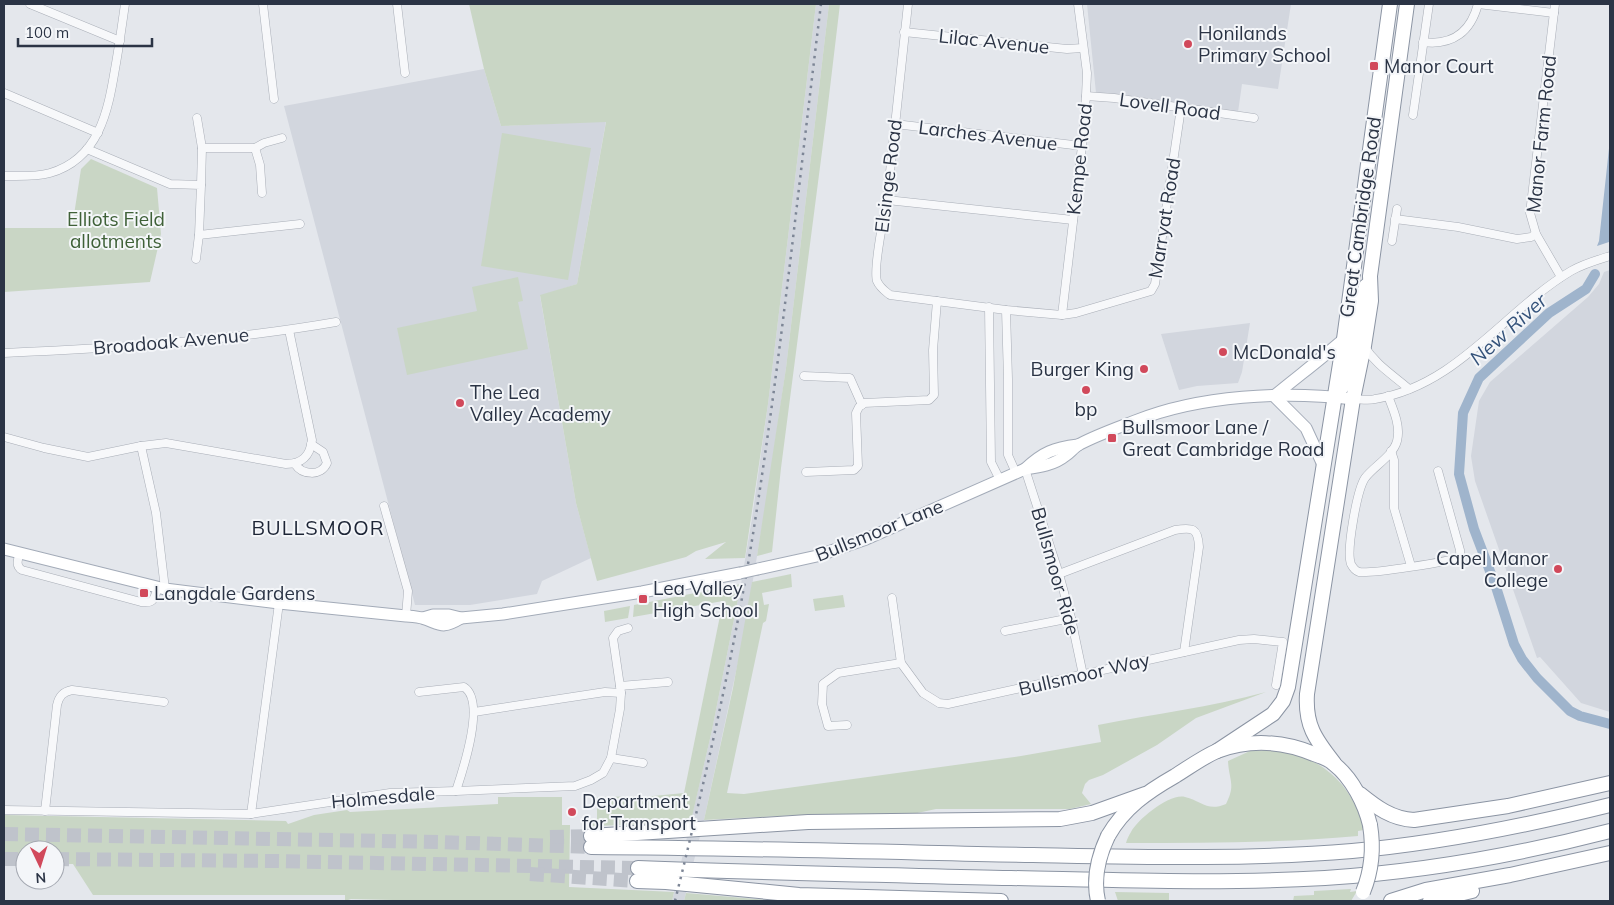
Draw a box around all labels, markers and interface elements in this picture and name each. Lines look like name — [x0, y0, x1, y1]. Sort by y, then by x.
scale bar — [18, 15, 151, 47]
place label: Honilands Primary School — [1198, 21, 1331, 67]
text: 100 m — [25, 23, 69, 42]
street label: Lilac Avenue — [937, 23, 1051, 59]
marker: Honilands Primary School — [1182, 38, 1194, 50]
place label: Manor Court — [1384, 54, 1494, 78]
street label: Manor Farm Road — [1521, 54, 1561, 214]
marker: Manor Court — [1368, 60, 1380, 72]
street label: Lovell Road — [1118, 87, 1222, 125]
street label: Kempe Road — [1061, 102, 1097, 216]
street label: Larches Avenue — [917, 115, 1059, 155]
street label: Great Cambridge Road — [1334, 115, 1386, 319]
street label: Elsinge Road — [869, 118, 907, 234]
street label: Marryat Road — [1143, 156, 1185, 280]
park label: Elliots Field allotments — [67, 207, 165, 253]
water label: New River — [1464, 287, 1552, 370]
street label: Broadoak Avenue — [92, 322, 250, 360]
place label: McDonald's — [1233, 340, 1336, 364]
marker: McDonald's — [1217, 346, 1229, 358]
place label: Burger King — [1031, 357, 1134, 381]
marker: Burger King — [1138, 363, 1150, 375]
place label: The Lea Valley Academy — [470, 380, 611, 426]
marker: bp — [1080, 384, 1092, 396]
marker: The Lea Valley Academy — [454, 397, 466, 409]
place label: bp — [1075, 397, 1097, 421]
place label: Bullsmoor Lane / Great Cambridge Road — [1122, 415, 1324, 461]
marker: Bullsmoor Lane / Great Cambridge Road — [1106, 432, 1118, 444]
street label: Bullsmoor Lane — [812, 493, 946, 567]
street label: Bullsmoor Ride — [1026, 504, 1086, 638]
district label: BULLSMOOR — [252, 515, 385, 540]
place label: Capel Manor College — [1436, 546, 1548, 592]
marker: Capel Manor College — [1552, 563, 1564, 575]
place label: Lea Valley High School — [653, 576, 758, 622]
place label: Langdale Gardens — [154, 581, 315, 605]
marker: Langdale Gardens — [138, 587, 150, 599]
marker: Lea Valley High School — [637, 593, 649, 605]
street label: Bullsmoor Way — [1016, 647, 1152, 701]
street label: Holmesdale — [330, 781, 436, 813]
place label: Department for Transport — [582, 789, 696, 835]
marker: Department for Transport — [566, 806, 578, 818]
north arrow — [15, 840, 65, 890]
text: N — [35, 869, 47, 887]

